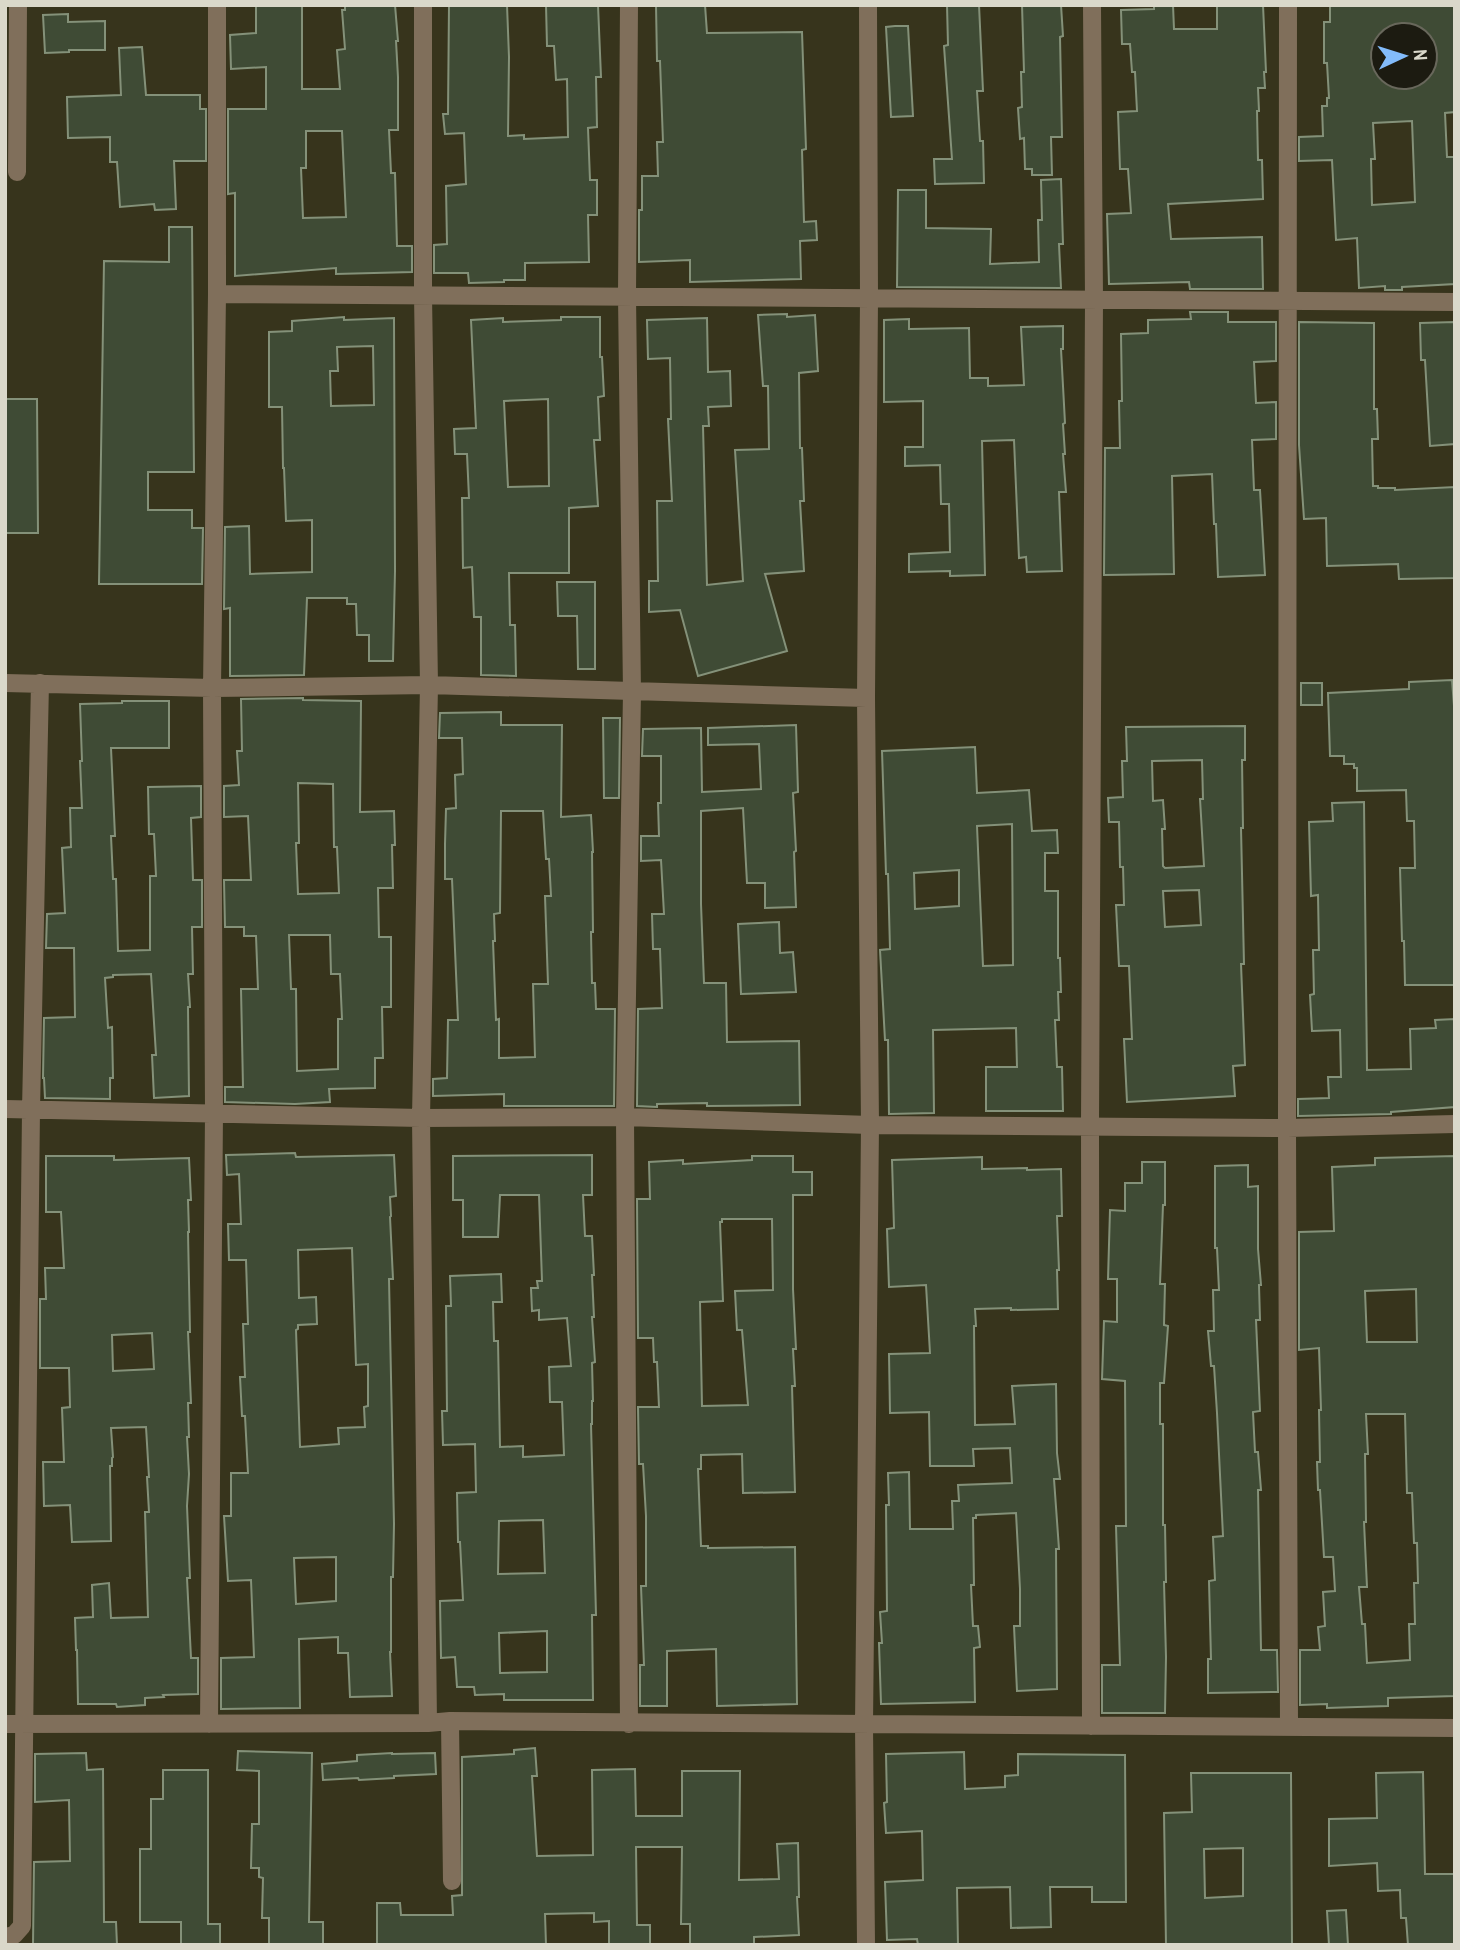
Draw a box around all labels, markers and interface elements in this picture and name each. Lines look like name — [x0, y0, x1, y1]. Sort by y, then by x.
north arrow — [1369, 21, 1439, 91]
text: N — [1408, 48, 1434, 61]

